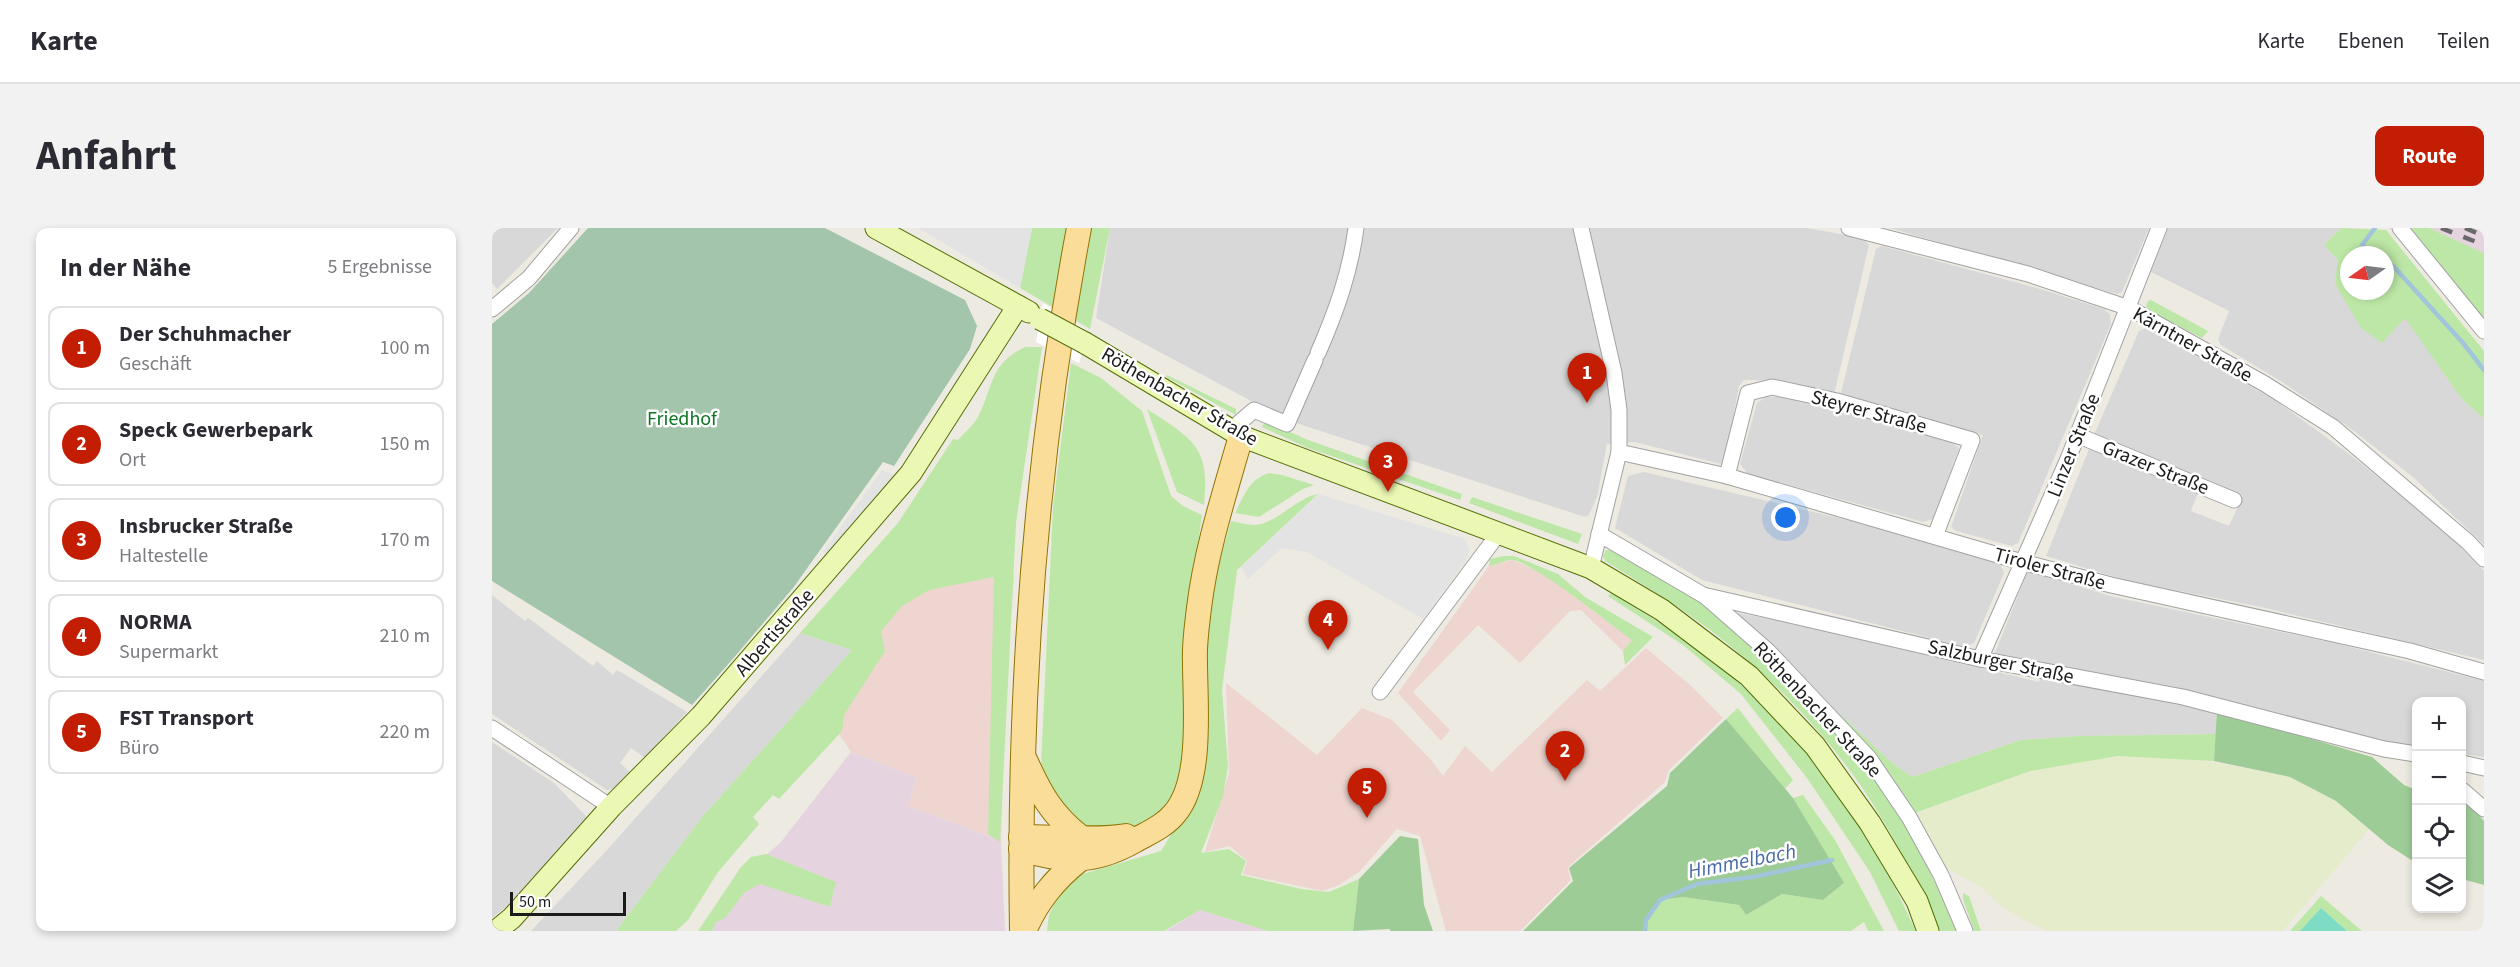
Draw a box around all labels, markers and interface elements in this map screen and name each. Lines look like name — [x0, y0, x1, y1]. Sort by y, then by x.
text: Karte — [30, 21, 98, 61]
text: Karte — [2258, 26, 2305, 56]
text: Ebenen — [2338, 26, 2404, 56]
text: Teilen — [2437, 26, 2490, 56]
text: Anfahrt — [36, 126, 177, 186]
button: Route — [2375, 126, 2484, 186]
north arrow — [2340, 246, 2394, 300]
text: In der Nähe — [60, 249, 191, 286]
text: 5 Ergebnisse — [327, 253, 432, 281]
street label: Kärntner Straße — [2128, 300, 2258, 389]
text: Der Schuhmacher — [119, 318, 291, 350]
text: 1 — [76, 334, 87, 362]
text: 100 m — [380, 334, 430, 362]
street label: Röthenbacher Straße — [1096, 341, 1263, 453]
text: Geschäft — [119, 350, 192, 378]
pin: 1 — [1568, 354, 1606, 403]
street label: Steyrer Straße — [1808, 383, 1930, 441]
street label: Linzer Straße — [2040, 389, 2107, 501]
park label: Friedhof — [647, 405, 718, 433]
text: Speck Gewerbepark — [119, 414, 313, 446]
text: 2 — [76, 430, 87, 458]
text: 150 m — [380, 430, 430, 458]
street label: Grazer Straße — [2098, 434, 2213, 502]
pin: 3 — [1368, 442, 1408, 492]
text: Ort — [119, 446, 146, 474]
your location — [1771, 503, 1800, 532]
text: Insbrucker Straße — [119, 510, 293, 542]
text: 3 — [76, 526, 87, 554]
text: 170 m — [380, 526, 430, 554]
street label: Tiroler Straße — [1991, 541, 2109, 597]
text: Haltestelle — [119, 542, 208, 570]
street label: Albertistraße — [729, 583, 821, 683]
pin: 4 — [1308, 600, 1348, 650]
text: NORMA — [119, 606, 192, 638]
text: 4 — [76, 622, 87, 650]
text: 210 m — [380, 622, 430, 650]
street label: Salzburger Straße — [1925, 633, 2076, 691]
street label: Röthenbacher Straße — [1747, 635, 1888, 784]
text: Supermarkt — [119, 638, 218, 666]
map controls — [2412, 697, 2466, 913]
button: + — [2412, 697, 2466, 751]
text: FST Transport — [119, 702, 254, 734]
text: 5 — [76, 718, 87, 746]
text: 220 m — [380, 718, 430, 746]
pin: 2 — [1546, 732, 1584, 781]
text: Büro — [119, 734, 159, 762]
button: − — [2412, 751, 2466, 805]
pin: 5 — [1348, 768, 1386, 818]
button: locate — [2412, 805, 2466, 859]
water label: Himmelbach — [1685, 836, 1799, 886]
button: layers — [2412, 859, 2466, 913]
scale bar — [510, 889, 626, 916]
text: 50 m — [519, 891, 551, 913]

